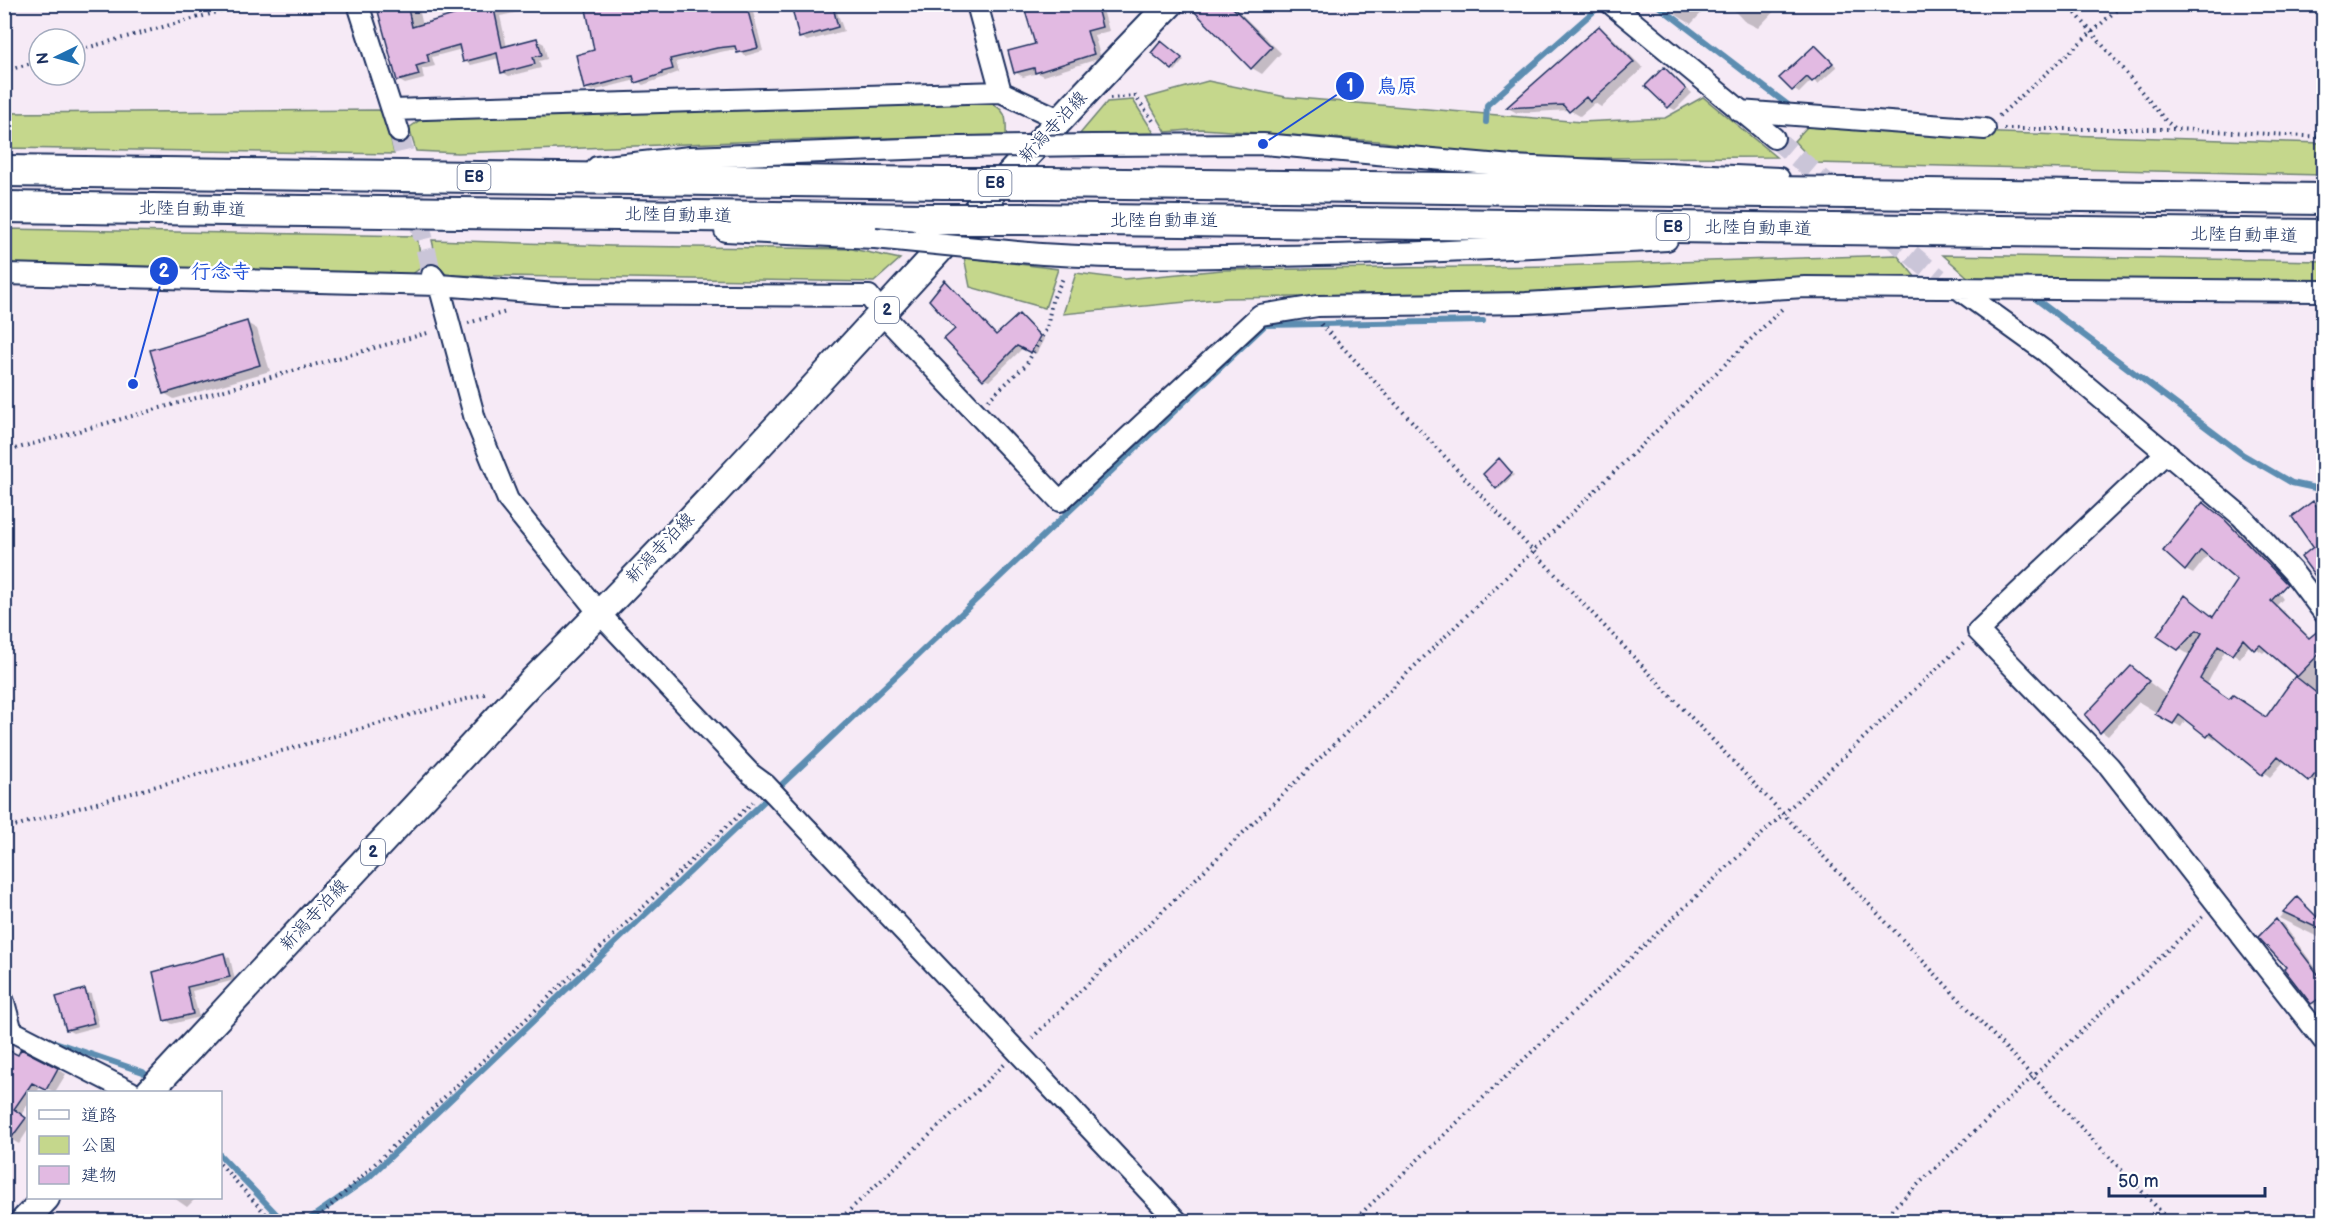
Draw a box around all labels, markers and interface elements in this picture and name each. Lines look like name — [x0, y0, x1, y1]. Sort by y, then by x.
north arrow — [27, 27, 87, 87]
text: N — [34, 51, 54, 65]
callout: 鳥原 — [1335, 67, 1429, 105]
text: 鳥原 — [1377, 75, 1417, 99]
text: 1 — [1346, 76, 1354, 97]
street label: 新潟寺泊線 — [1015, 87, 1091, 167]
road number: E8 — [458, 164, 490, 190]
road number: E8 — [978, 170, 1012, 196]
street label: 北陸自動車道 — [138, 198, 246, 220]
street label: 北陸自動車道 — [624, 204, 732, 226]
street label: 北陸自動車道 — [1110, 210, 1218, 231]
road number: E8 — [1656, 214, 1690, 240]
street label: 北陸自動車道 — [1704, 217, 1812, 239]
street label: 北陸自動車道 — [2190, 224, 2298, 246]
callout: 行念寺 — [149, 252, 263, 290]
text: 行念寺 — [191, 260, 251, 284]
text: 2 — [159, 261, 170, 282]
road number: 2 — [875, 297, 899, 323]
street label: 新潟寺泊線 — [621, 508, 699, 588]
road number: 2 — [361, 839, 385, 865]
street label: 新潟寺泊線 — [276, 875, 352, 955]
legend — [27, 1091, 222, 1199]
text: 道路 — [81, 1105, 117, 1126]
text: 公園 — [81, 1135, 117, 1156]
scale bar — [2109, 1160, 2265, 1198]
text: 建物 — [81, 1165, 117, 1186]
text: 50 m — [2118, 1171, 2159, 1192]

